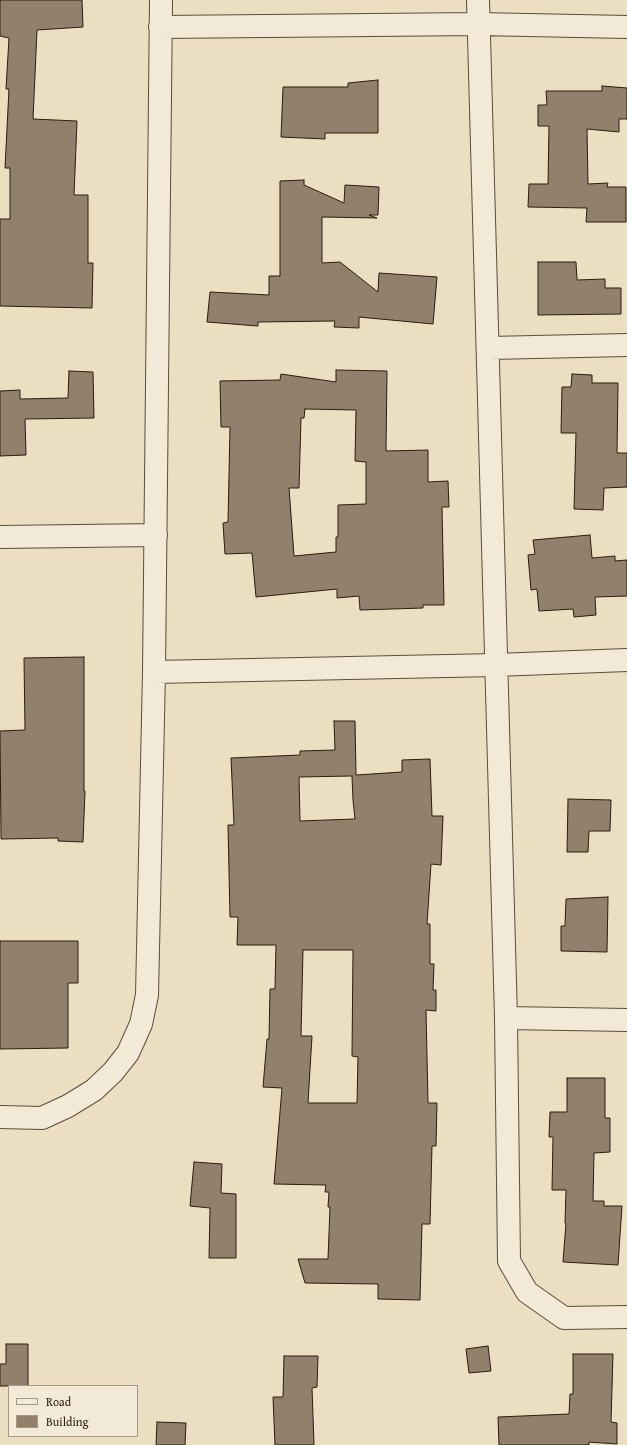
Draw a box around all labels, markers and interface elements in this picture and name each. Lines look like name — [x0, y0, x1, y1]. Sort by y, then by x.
legend — [8, 1385, 138, 1437]
text: Road — [46, 1393, 71, 1410]
text: Building — [46, 1413, 89, 1430]

